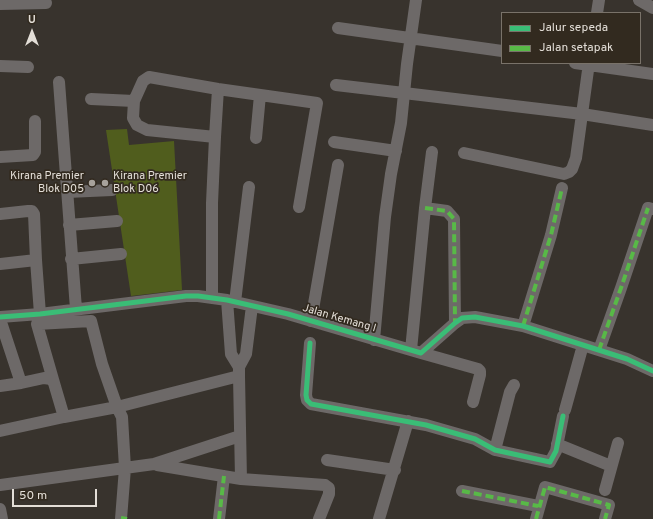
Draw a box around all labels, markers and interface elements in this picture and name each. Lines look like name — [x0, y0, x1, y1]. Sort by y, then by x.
north arrow — [12, 12, 52, 52]
legend — [501, 12, 641, 64]
text: U — [28, 13, 36, 27]
text: Jalur sepeda — [539, 20, 608, 36]
text: Jalan setapak — [539, 40, 613, 56]
place label: Kirana Premier Blok D05 — [10, 170, 84, 196]
place label: Kirana Premier Blok D06 — [113, 170, 187, 196]
marker: Kirana Premier Blok D05 — [87, 178, 97, 188]
marker: Kirana Premier Blok D06 — [100, 178, 110, 188]
street label: Jalan Kemang I — [301, 302, 377, 336]
scale bar — [14, 481, 99, 507]
text: 50 m — [19, 488, 47, 504]

